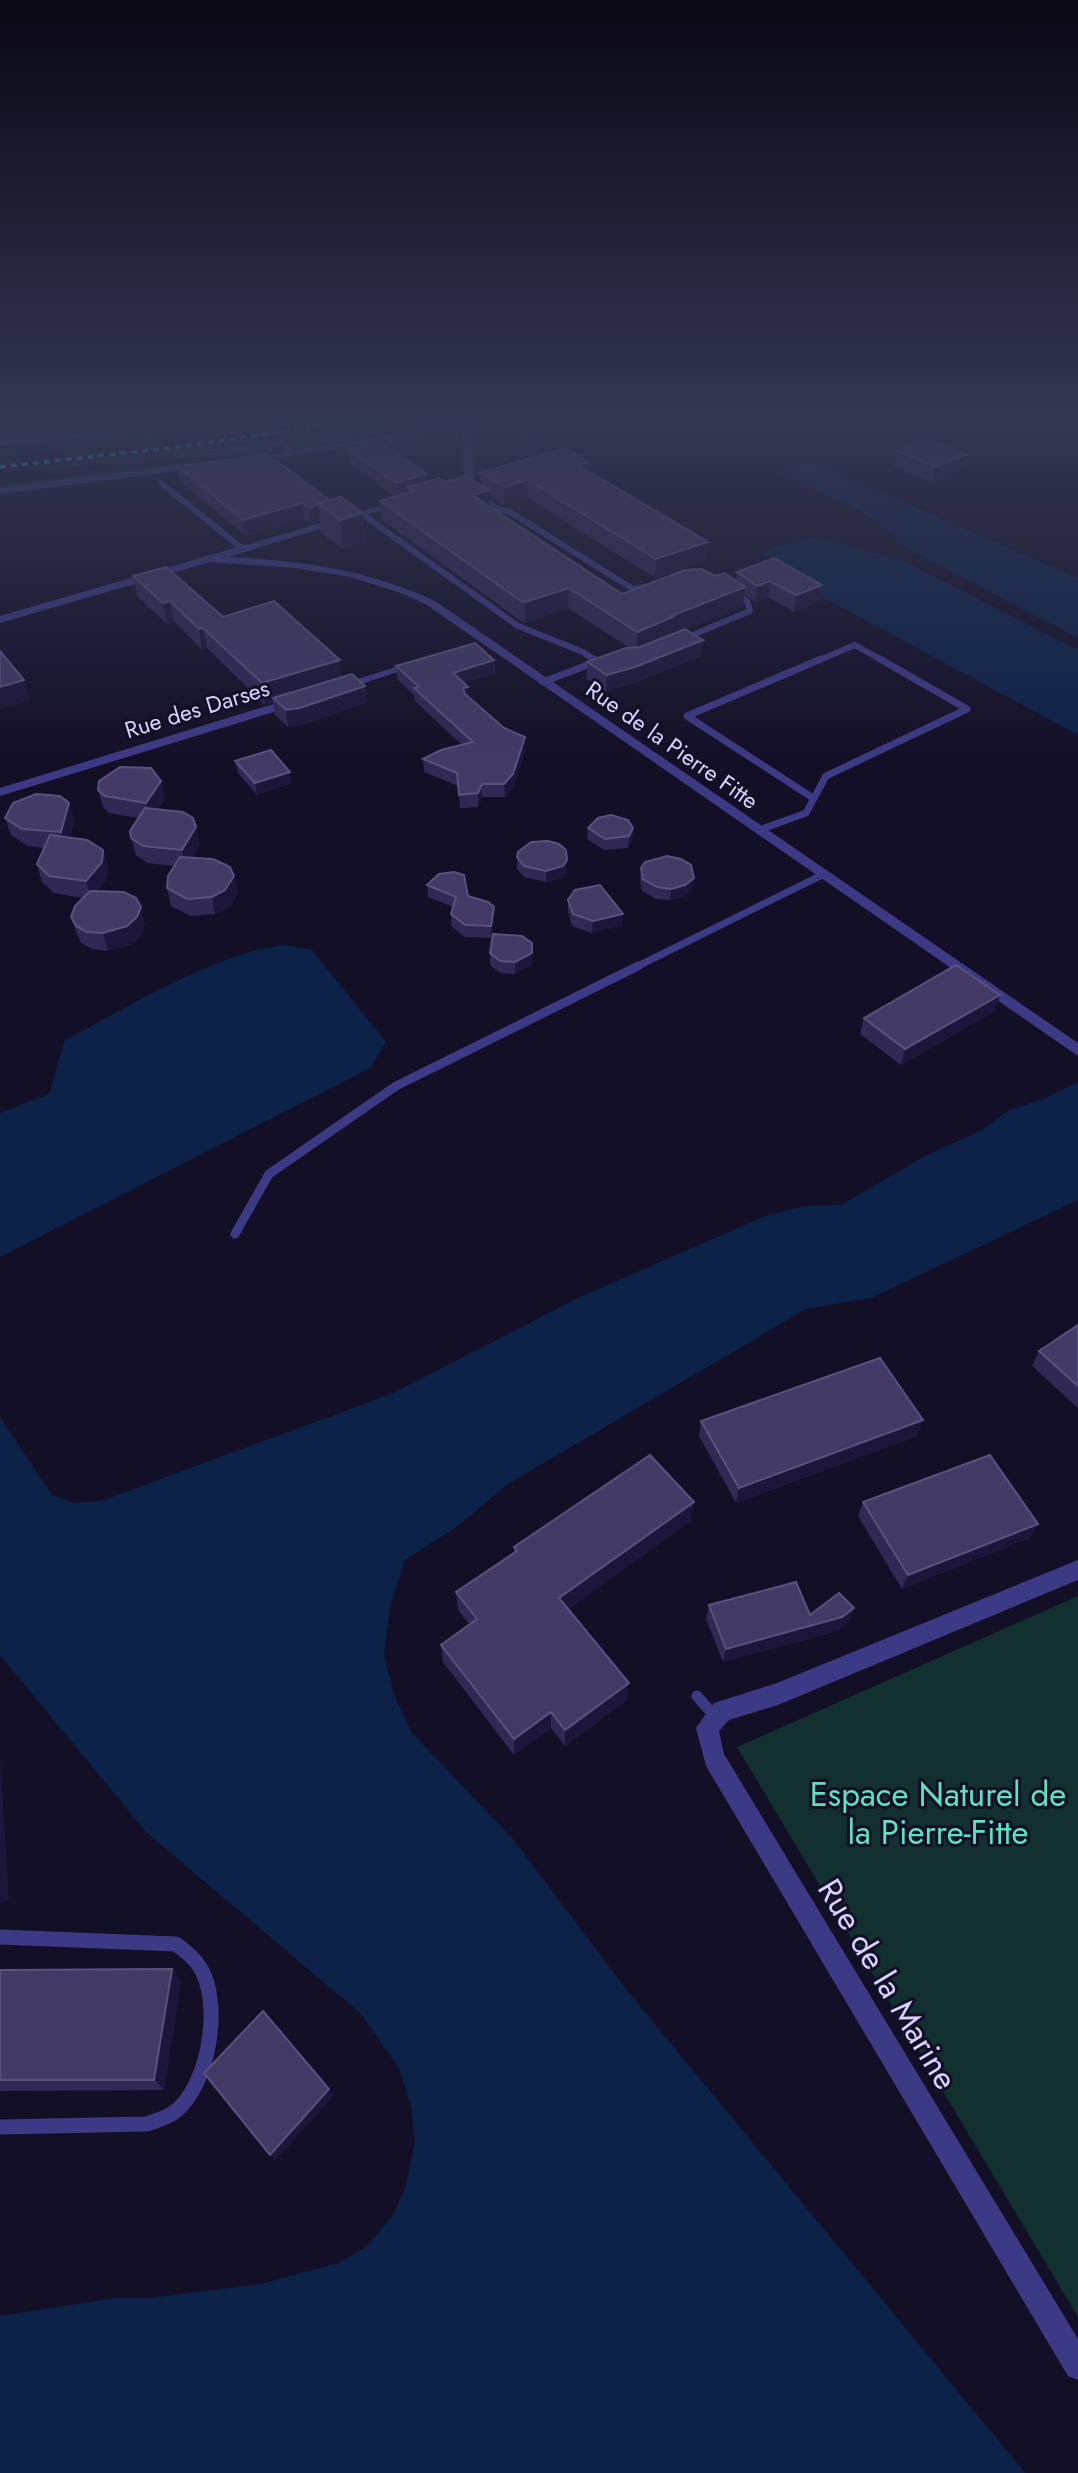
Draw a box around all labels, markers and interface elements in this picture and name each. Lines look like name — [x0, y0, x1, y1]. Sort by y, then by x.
street label: Rue des Darses — [120, 671, 274, 747]
street label: Rue de la Pierre Fitte — [579, 673, 765, 817]
park label: Espace Naturel de la Pierre-Fitte — [810, 1771, 1066, 1856]
street label: Rue de la Marine — [806, 1870, 970, 2098]

